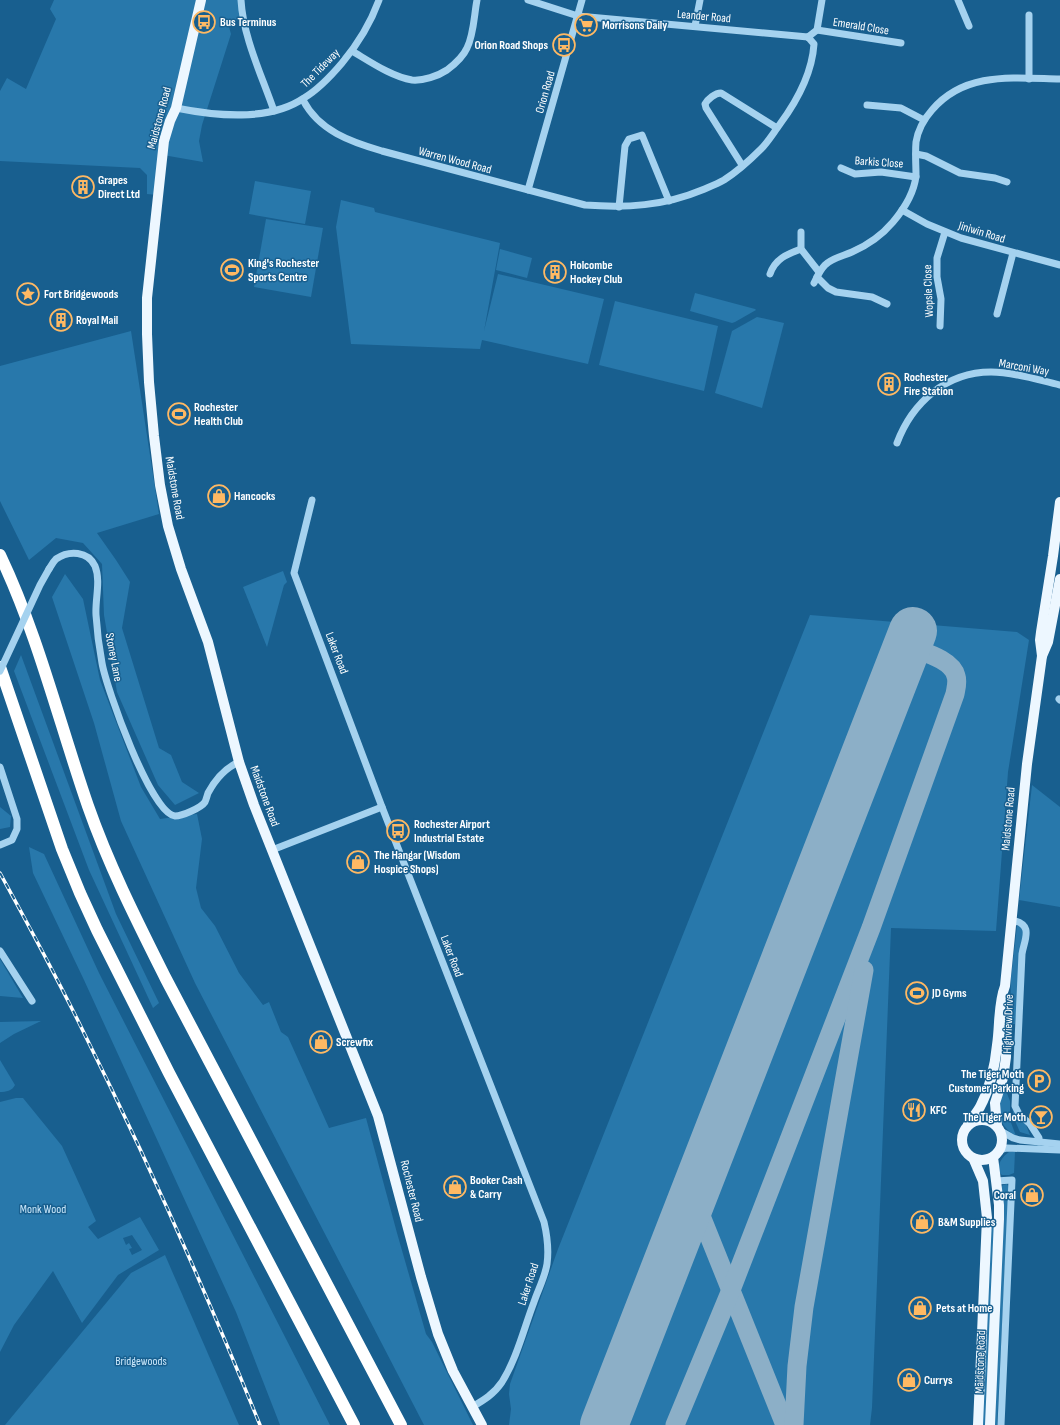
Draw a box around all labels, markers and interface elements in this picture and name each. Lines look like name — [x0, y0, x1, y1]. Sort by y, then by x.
street label: Leander Road — [676, 7, 732, 26]
bus stop icon: Bus Terminus — [191, 9, 217, 35]
supermarket icon: Morrisons Daily — [573, 12, 599, 38]
place label: Bus Terminus — [220, 15, 277, 30]
street label: Emerald Close — [832, 15, 890, 38]
place label: Morrisons Daily — [602, 18, 667, 33]
bus stop icon: Orion Road Shops — [551, 32, 577, 58]
place label: Orion Road Shops — [474, 38, 548, 53]
street label: The Tideway — [298, 45, 343, 91]
street label: Orion Road — [532, 69, 559, 115]
street label: Maidstone Road — [144, 85, 175, 151]
street label: Warren Wood Road — [417, 144, 493, 177]
street label: Barkis Close — [854, 153, 904, 172]
place label: Grapes Direct Ltd — [98, 173, 140, 202]
building icon: Grapes Direct Ltd — [70, 174, 96, 200]
street label: Jiniwin Road — [956, 218, 1007, 247]
place label: King's Rochester Sports Centre — [248, 256, 320, 285]
sports icon: King's Rochester Sports Centre — [219, 257, 245, 283]
place label: Holcombe Hockey Club — [570, 258, 622, 287]
building icon: Holcombe Hockey Club — [542, 259, 568, 285]
street label: Wopsle Close — [920, 264, 937, 318]
place icon: Fort Bridgewoods — [15, 281, 41, 307]
place label: Fort Bridgewoods — [44, 287, 119, 302]
building icon: Royal Mail — [48, 307, 74, 333]
place label: Royal Mail — [76, 313, 118, 328]
street label: Marconi Way — [998, 356, 1051, 379]
place label: Rochester Fire Station — [904, 370, 953, 399]
building icon: Rochester Fire Station — [876, 371, 902, 397]
place label: Rochester Health Club — [194, 400, 243, 429]
sports icon: Rochester Health Club — [166, 401, 192, 427]
street label: Maidstone Road — [162, 455, 187, 521]
shop icon: Hancocks — [206, 483, 232, 509]
place label: Hancocks — [234, 489, 276, 504]
street label: Laker Road — [322, 630, 351, 676]
street label: Stoney Lane — [101, 632, 126, 683]
street label: Maidstone Road — [247, 764, 282, 829]
street label: Maidstone Road — [998, 787, 1019, 851]
place label: Rochester Airport Industrial Estate — [414, 817, 490, 846]
bus stop icon: Rochester Airport Industrial Estate — [385, 818, 411, 844]
place label: The Hangar (Wisdom Hospice Shops) — [374, 848, 460, 877]
shop icon: The Hangar (Wisdom Hospice Shops) — [345, 849, 371, 875]
street label: Laker Road — [437, 933, 466, 979]
sports icon: JD Gyms — [904, 980, 930, 1006]
place label: JD Gyms — [931, 986, 967, 1001]
street label: Highview Drive — [1000, 994, 1017, 1054]
shop icon: Screwfix — [308, 1029, 334, 1055]
place label: Screwfix — [336, 1035, 373, 1050]
place label: The Tiger Moth Customer Parking — [948, 1067, 1024, 1096]
parking icon: The Tiger Moth Customer Parking — [1026, 1068, 1052, 1094]
restaurant icon: KFC — [901, 1097, 927, 1123]
place label: KFC — [930, 1103, 947, 1118]
bar icon: The Tiger Moth — [1028, 1104, 1054, 1130]
place label: The Tiger Moth — [963, 1110, 1026, 1125]
street label: Rochester Road — [397, 1159, 426, 1224]
place label: Booker Cash & Carry — [470, 1173, 523, 1202]
shop icon: Booker Cash & Carry — [442, 1174, 468, 1200]
shop icon: Coral — [1019, 1182, 1045, 1208]
place label: Coral — [994, 1188, 1016, 1203]
park label: Monk Wood — [20, 1202, 66, 1217]
shop icon: B&M Supplies — [909, 1209, 935, 1235]
place label: B&M Supplies — [938, 1215, 996, 1230]
street label: Laker Road — [515, 1261, 542, 1307]
shop icon: Pets at Home — [907, 1295, 933, 1321]
place label: Pets at Home — [936, 1301, 992, 1316]
street label: Maidstone Road — [972, 1330, 989, 1394]
park label: Bridgewoods — [115, 1354, 167, 1369]
shop icon: Currys — [896, 1367, 922, 1393]
place label: Currys — [924, 1373, 953, 1388]

